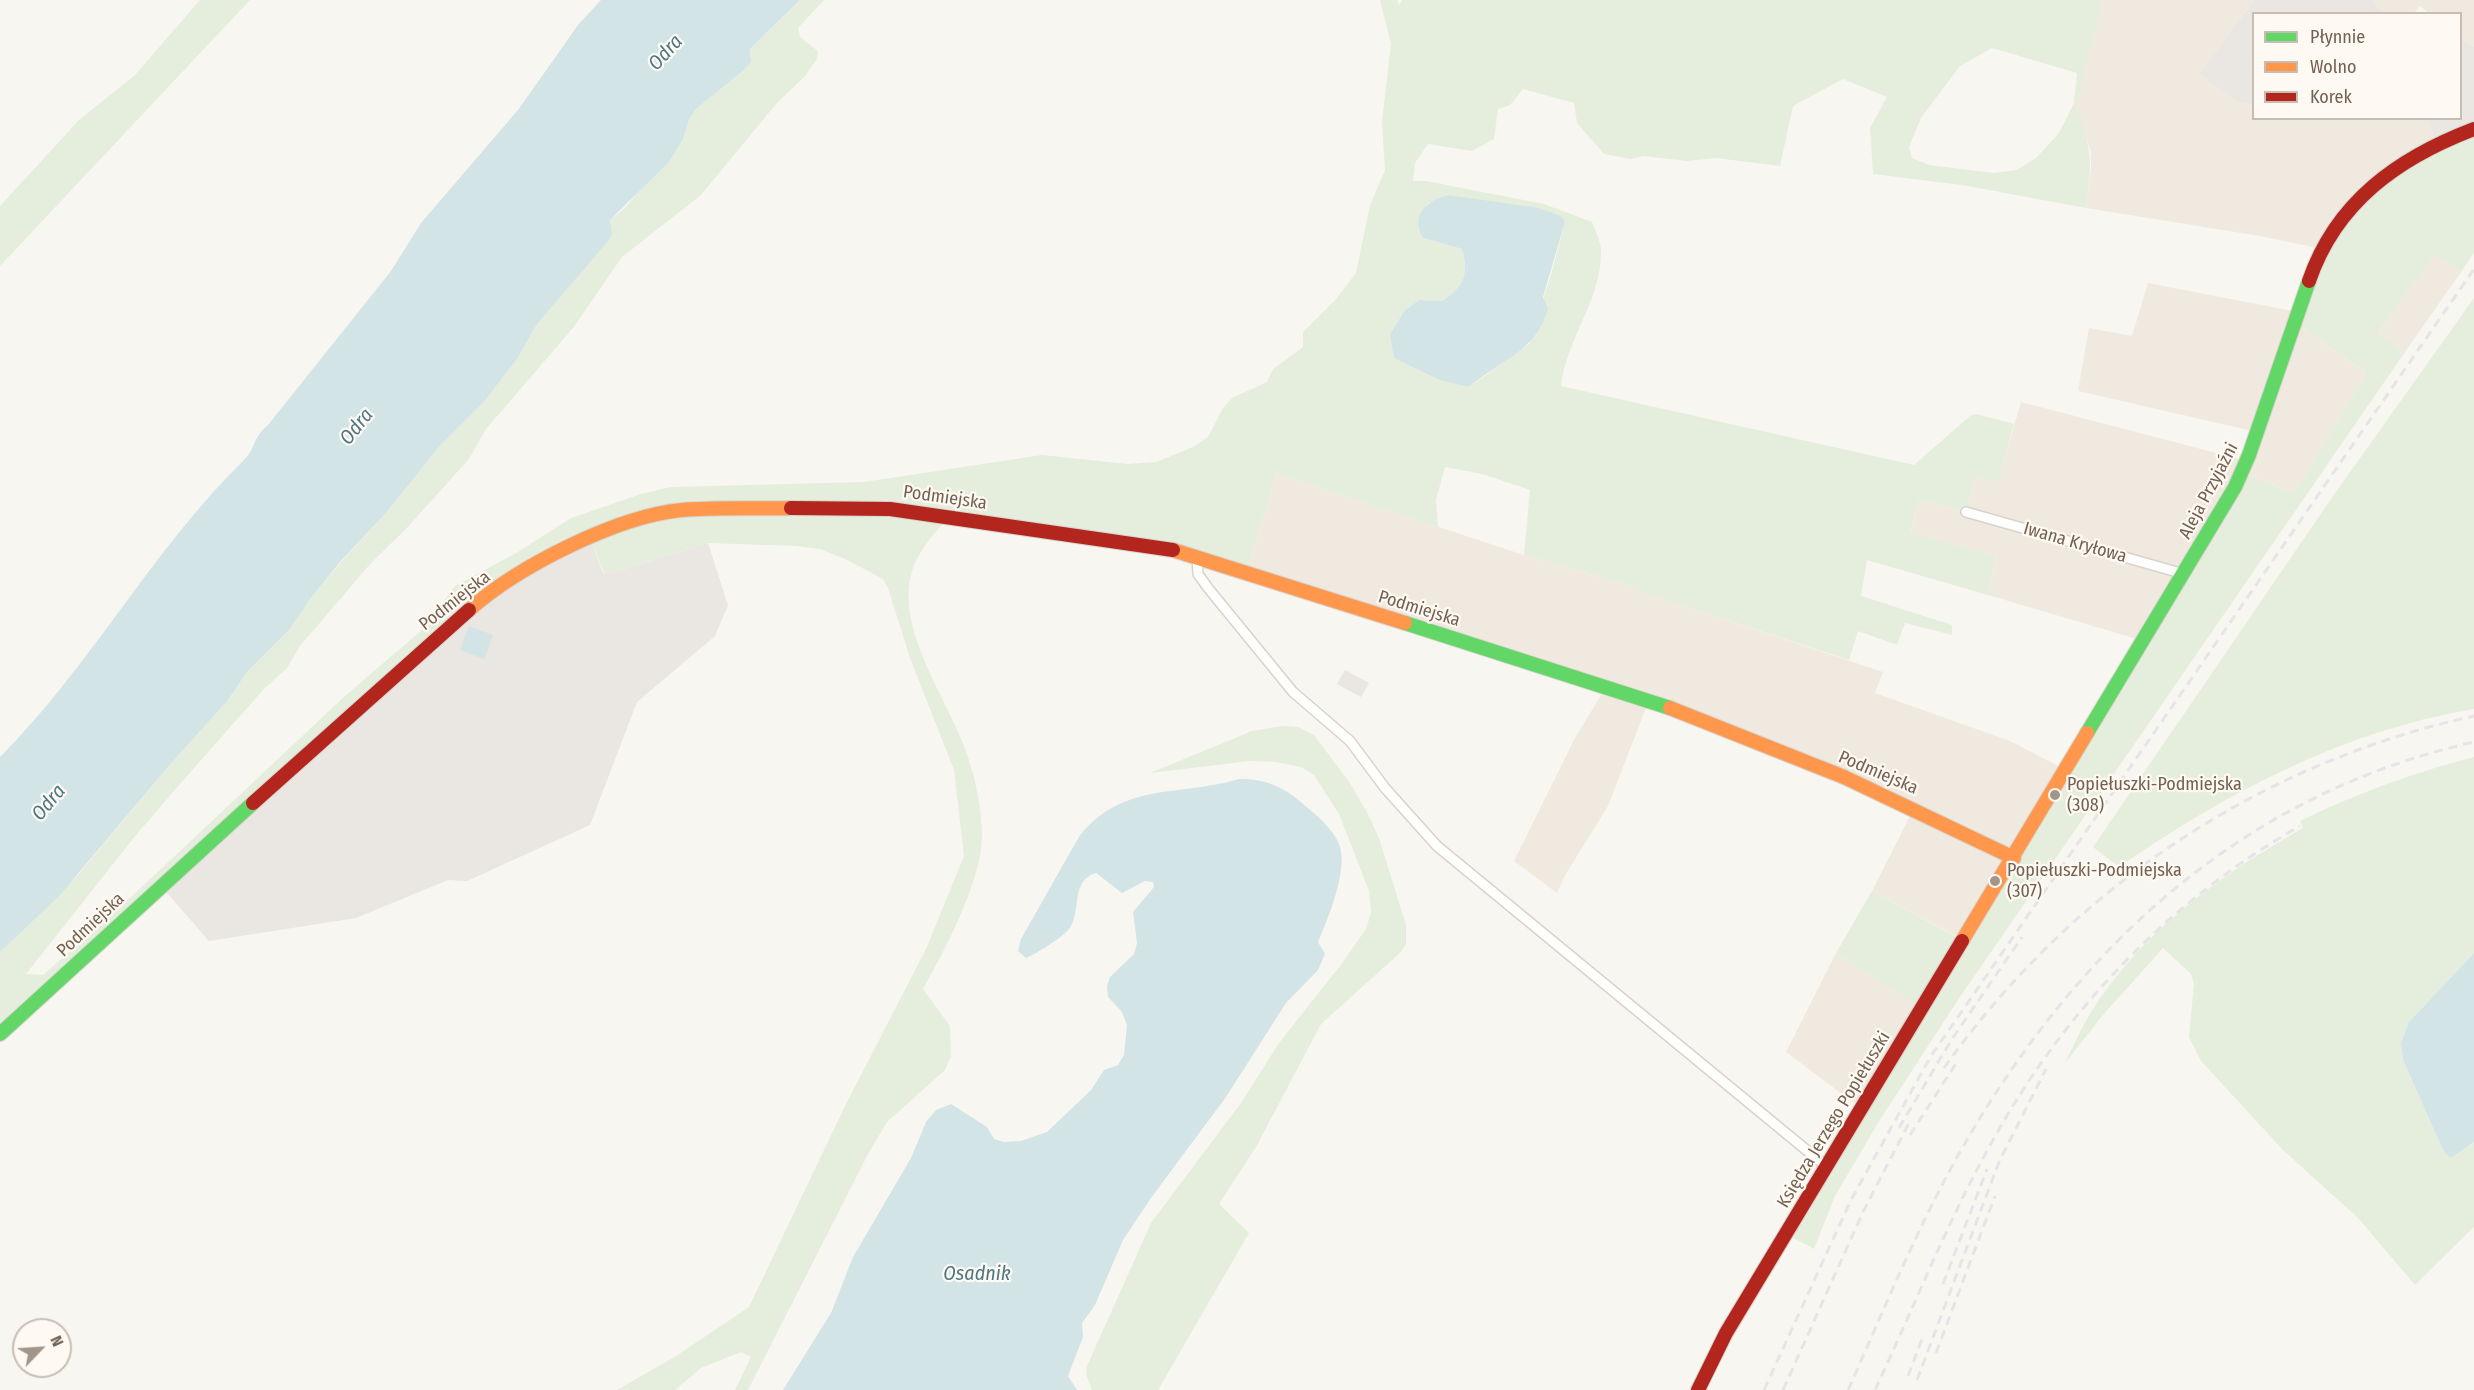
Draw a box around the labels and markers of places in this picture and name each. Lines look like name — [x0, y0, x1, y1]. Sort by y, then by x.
place label: Popiełuszki-Podmiejska (308) — [2067, 774, 2242, 816]
marker: Popiełuszki-Podmiejska (308) — [2048, 788, 2062, 802]
place label: Popiełuszki-Podmiejska (307) — [2007, 860, 2182, 902]
marker: Popiełuszki-Podmiejska (307) — [1988, 874, 2002, 888]

